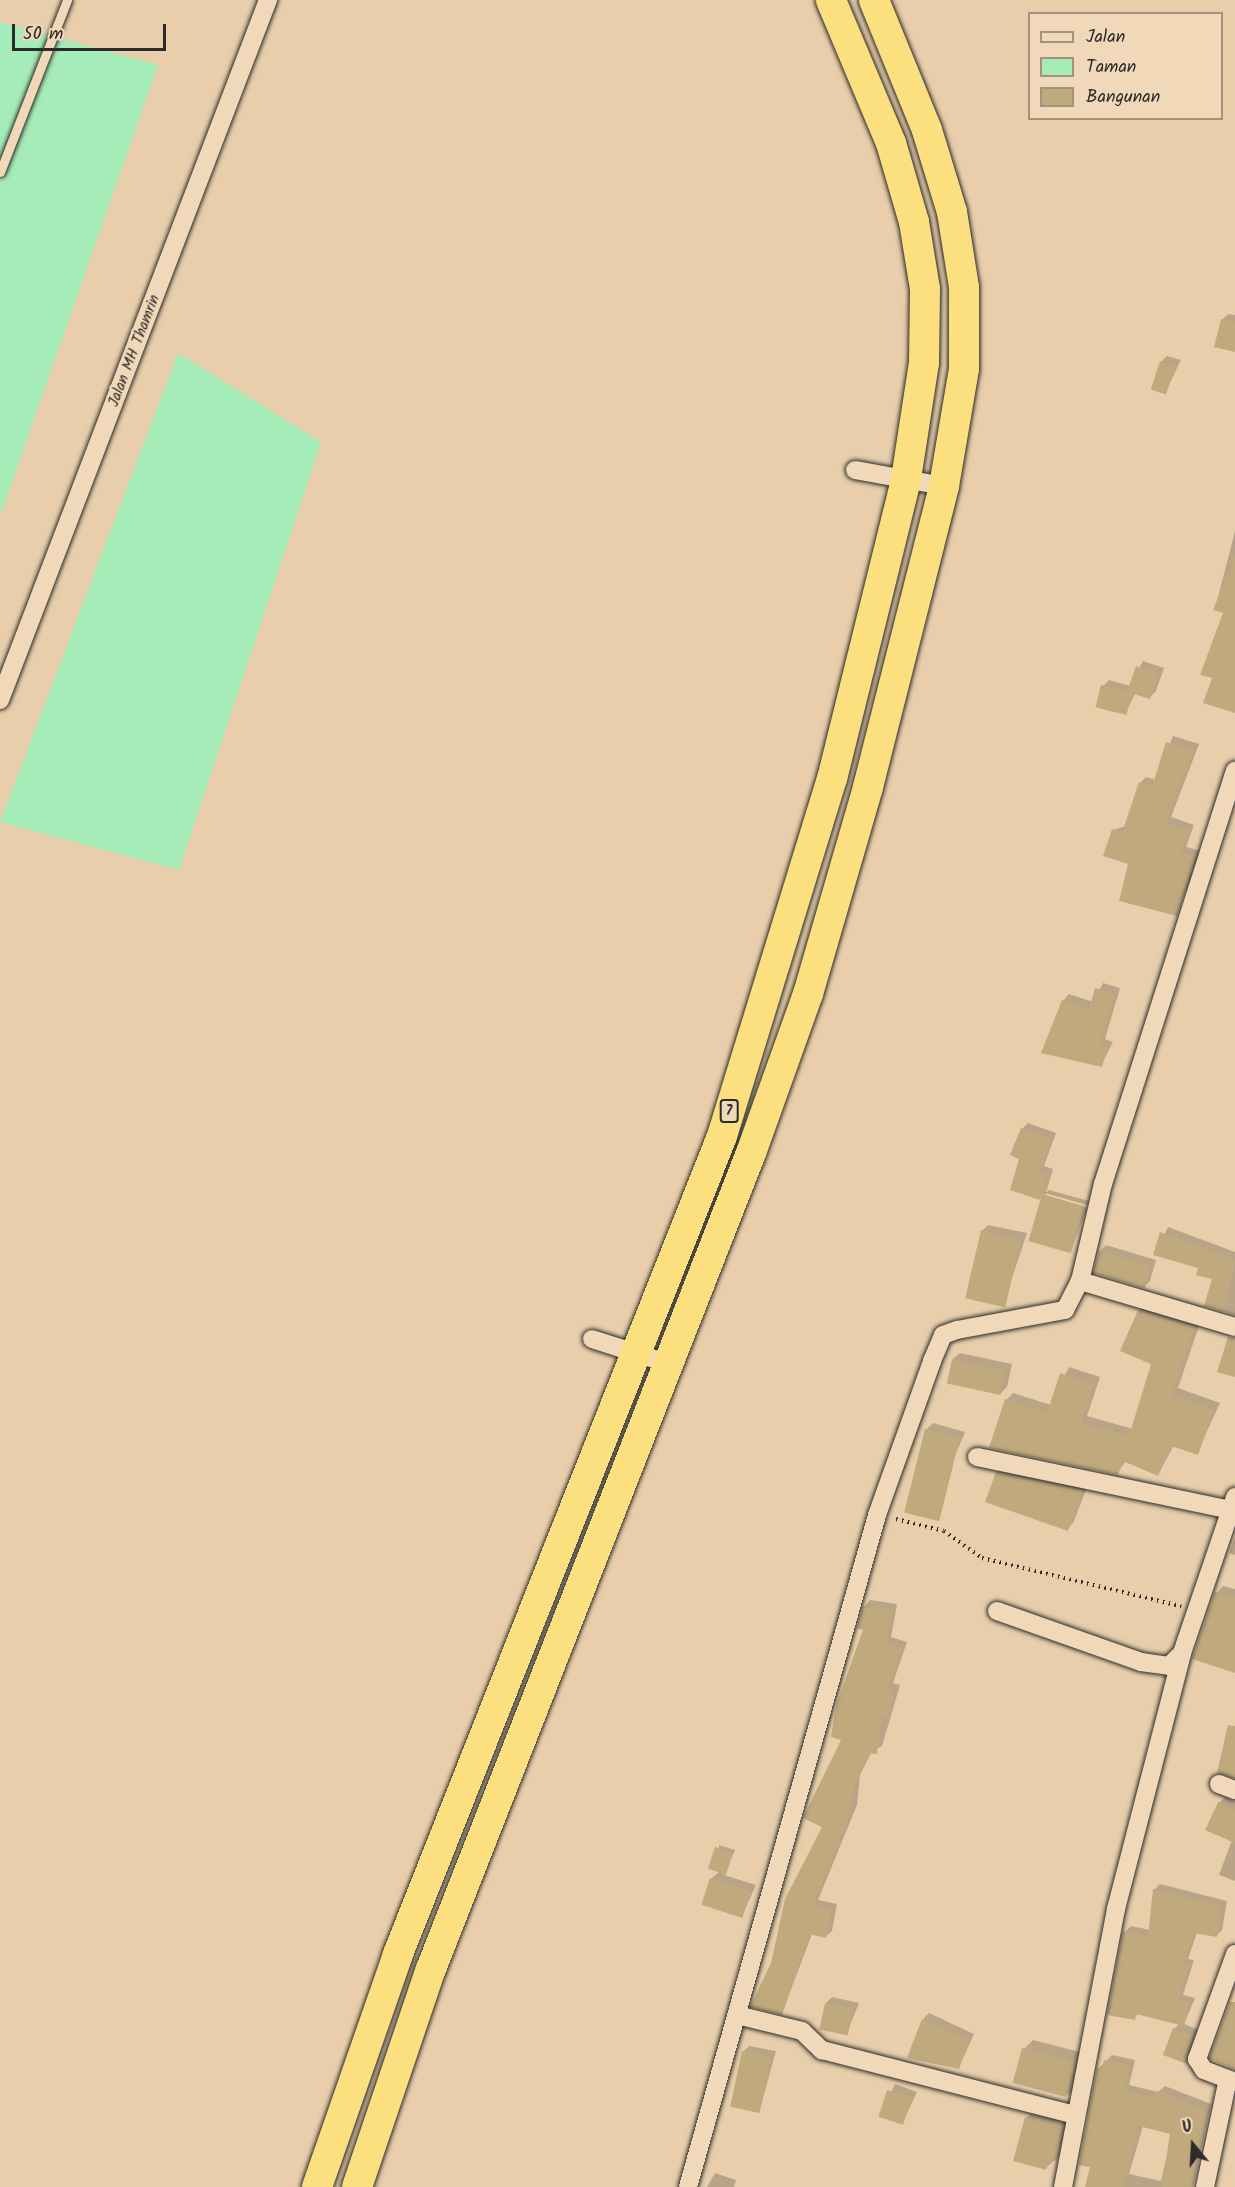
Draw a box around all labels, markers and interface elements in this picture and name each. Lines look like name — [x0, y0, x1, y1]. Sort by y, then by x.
scale bar — [15, 12, 170, 50]
legend — [1028, 12, 1223, 120]
text: 50 m — [23, 20, 63, 49]
text: Jalan — [1086, 23, 1125, 52]
text: Taman — [1086, 53, 1136, 82]
text: Bangunan — [1086, 83, 1160, 112]
street label: Jalan MH Thamrin — [105, 293, 165, 409]
road number: 7 — [718, 1100, 740, 1122]
text: U — [1179, 2114, 1196, 2141]
north arrow — [1163, 2115, 1223, 2175]

